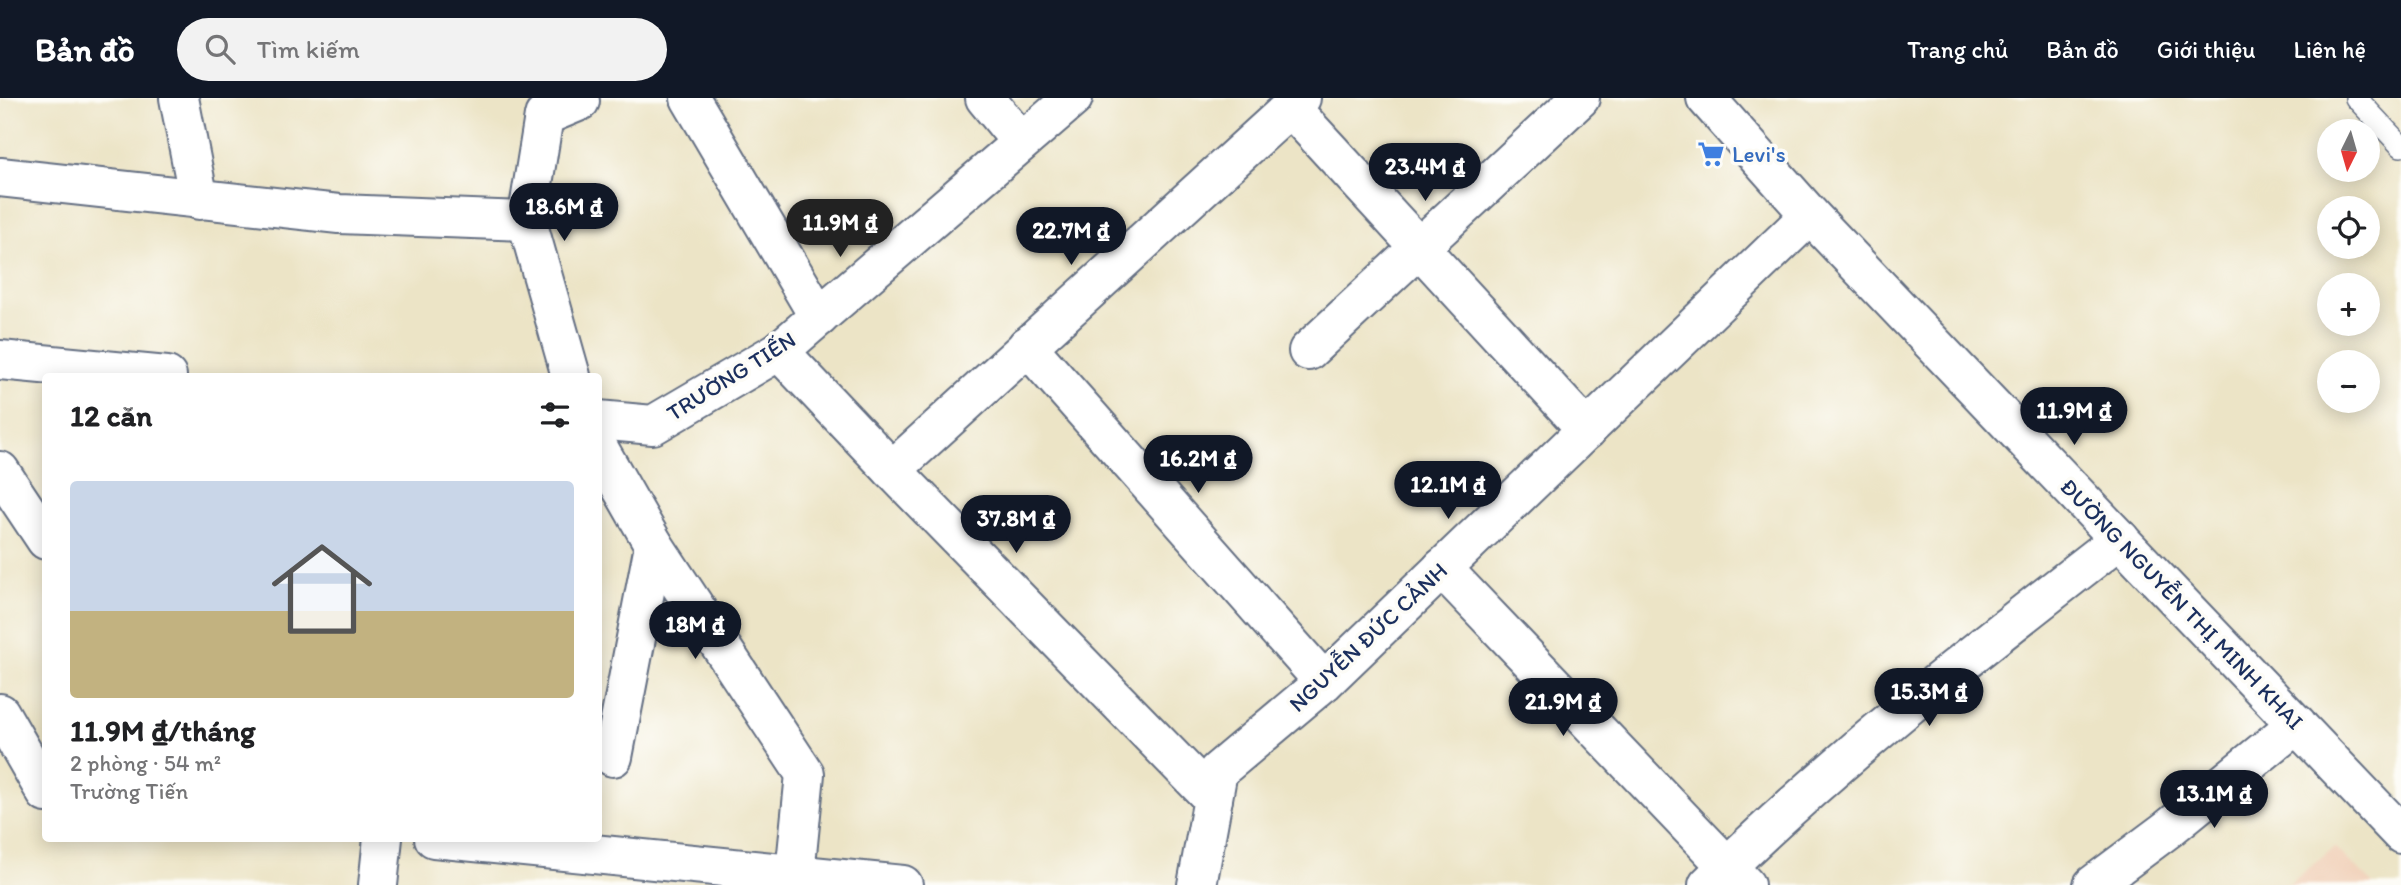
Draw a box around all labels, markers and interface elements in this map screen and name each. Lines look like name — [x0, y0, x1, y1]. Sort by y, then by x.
search box — [177, 18, 667, 81]
text: Bản đồ — [35, 30, 135, 69]
icon: search — [201, 30, 239, 68]
text: Tìm kiếm — [257, 33, 360, 65]
text: Trang chủ — [1907, 35, 2008, 64]
text: Bản đồ — [2046, 35, 2119, 64]
text: Giới thiệu — [2157, 35, 2256, 64]
text: Liên hệ — [2294, 35, 2366, 64]
north arrow — [2317, 119, 2380, 182]
map controls — [2317, 119, 2380, 413]
supermarket icon: Levi's — [1696, 139, 1726, 169]
place label: Levi's — [1732, 140, 1786, 168]
pin: 23.4M ₫ — [1360, 144, 1490, 203]
text: 23.4M ₫ — [1385, 152, 1465, 180]
pin: 18.6M ₫ — [499, 184, 629, 243]
text: 18.6M ₫ — [525, 192, 603, 220]
button: locate — [2317, 196, 2380, 259]
pin: 11.9M ₫ — [775, 200, 905, 259]
text: 11.9M ₫ — [802, 208, 878, 236]
pin: 22.7M ₫ — [1006, 208, 1136, 267]
text: 22.7M ₫ — [1032, 216, 1110, 244]
button: + — [2317, 273, 2380, 336]
street label: TRƯỜNG TIẾN — [661, 325, 801, 427]
button: − — [2317, 350, 2380, 413]
pin: 11.9M ₫ — [2009, 388, 2139, 447]
icon: filters — [536, 396, 574, 434]
text: 11.9M ₫ — [2036, 396, 2112, 424]
text: 12 căn — [70, 397, 152, 434]
pin: 16.2M ₫ — [1133, 436, 1263, 495]
text: 16.2M ₫ — [1160, 444, 1236, 472]
pin: 12.1M ₫ — [1383, 462, 1513, 521]
text: 12.1M ₫ — [1410, 470, 1486, 498]
street label: ĐƯỜNG NGUYỄN THỊ MINH KHAI — [2054, 473, 2310, 735]
pin: 37.8M ₫ — [951, 496, 1081, 555]
text: 37.8M ₫ — [977, 504, 1055, 532]
icon: home — [259, 526, 385, 652]
street label: NGUYỄN ĐỨC CẢNH — [1283, 556, 1453, 718]
pin: 18M ₫ — [646, 602, 744, 661]
text: 18M ₫ — [665, 610, 725, 638]
pin: 15.3M ₫ — [1864, 668, 1994, 728]
text: 15.3M ₫ — [1890, 677, 1968, 705]
pin: 21.9M ₫ — [1498, 678, 1628, 738]
text: 21.9M ₫ — [1525, 687, 1601, 715]
text: 11.9M ₫/tháng — [70, 712, 256, 749]
text: 2 phòng · 54 m² — [70, 749, 221, 777]
pin: 13.1M ₫ — [2149, 770, 2279, 830]
text: Trường Tiến — [70, 777, 188, 805]
text: 13.1M ₫ — [2176, 779, 2252, 807]

